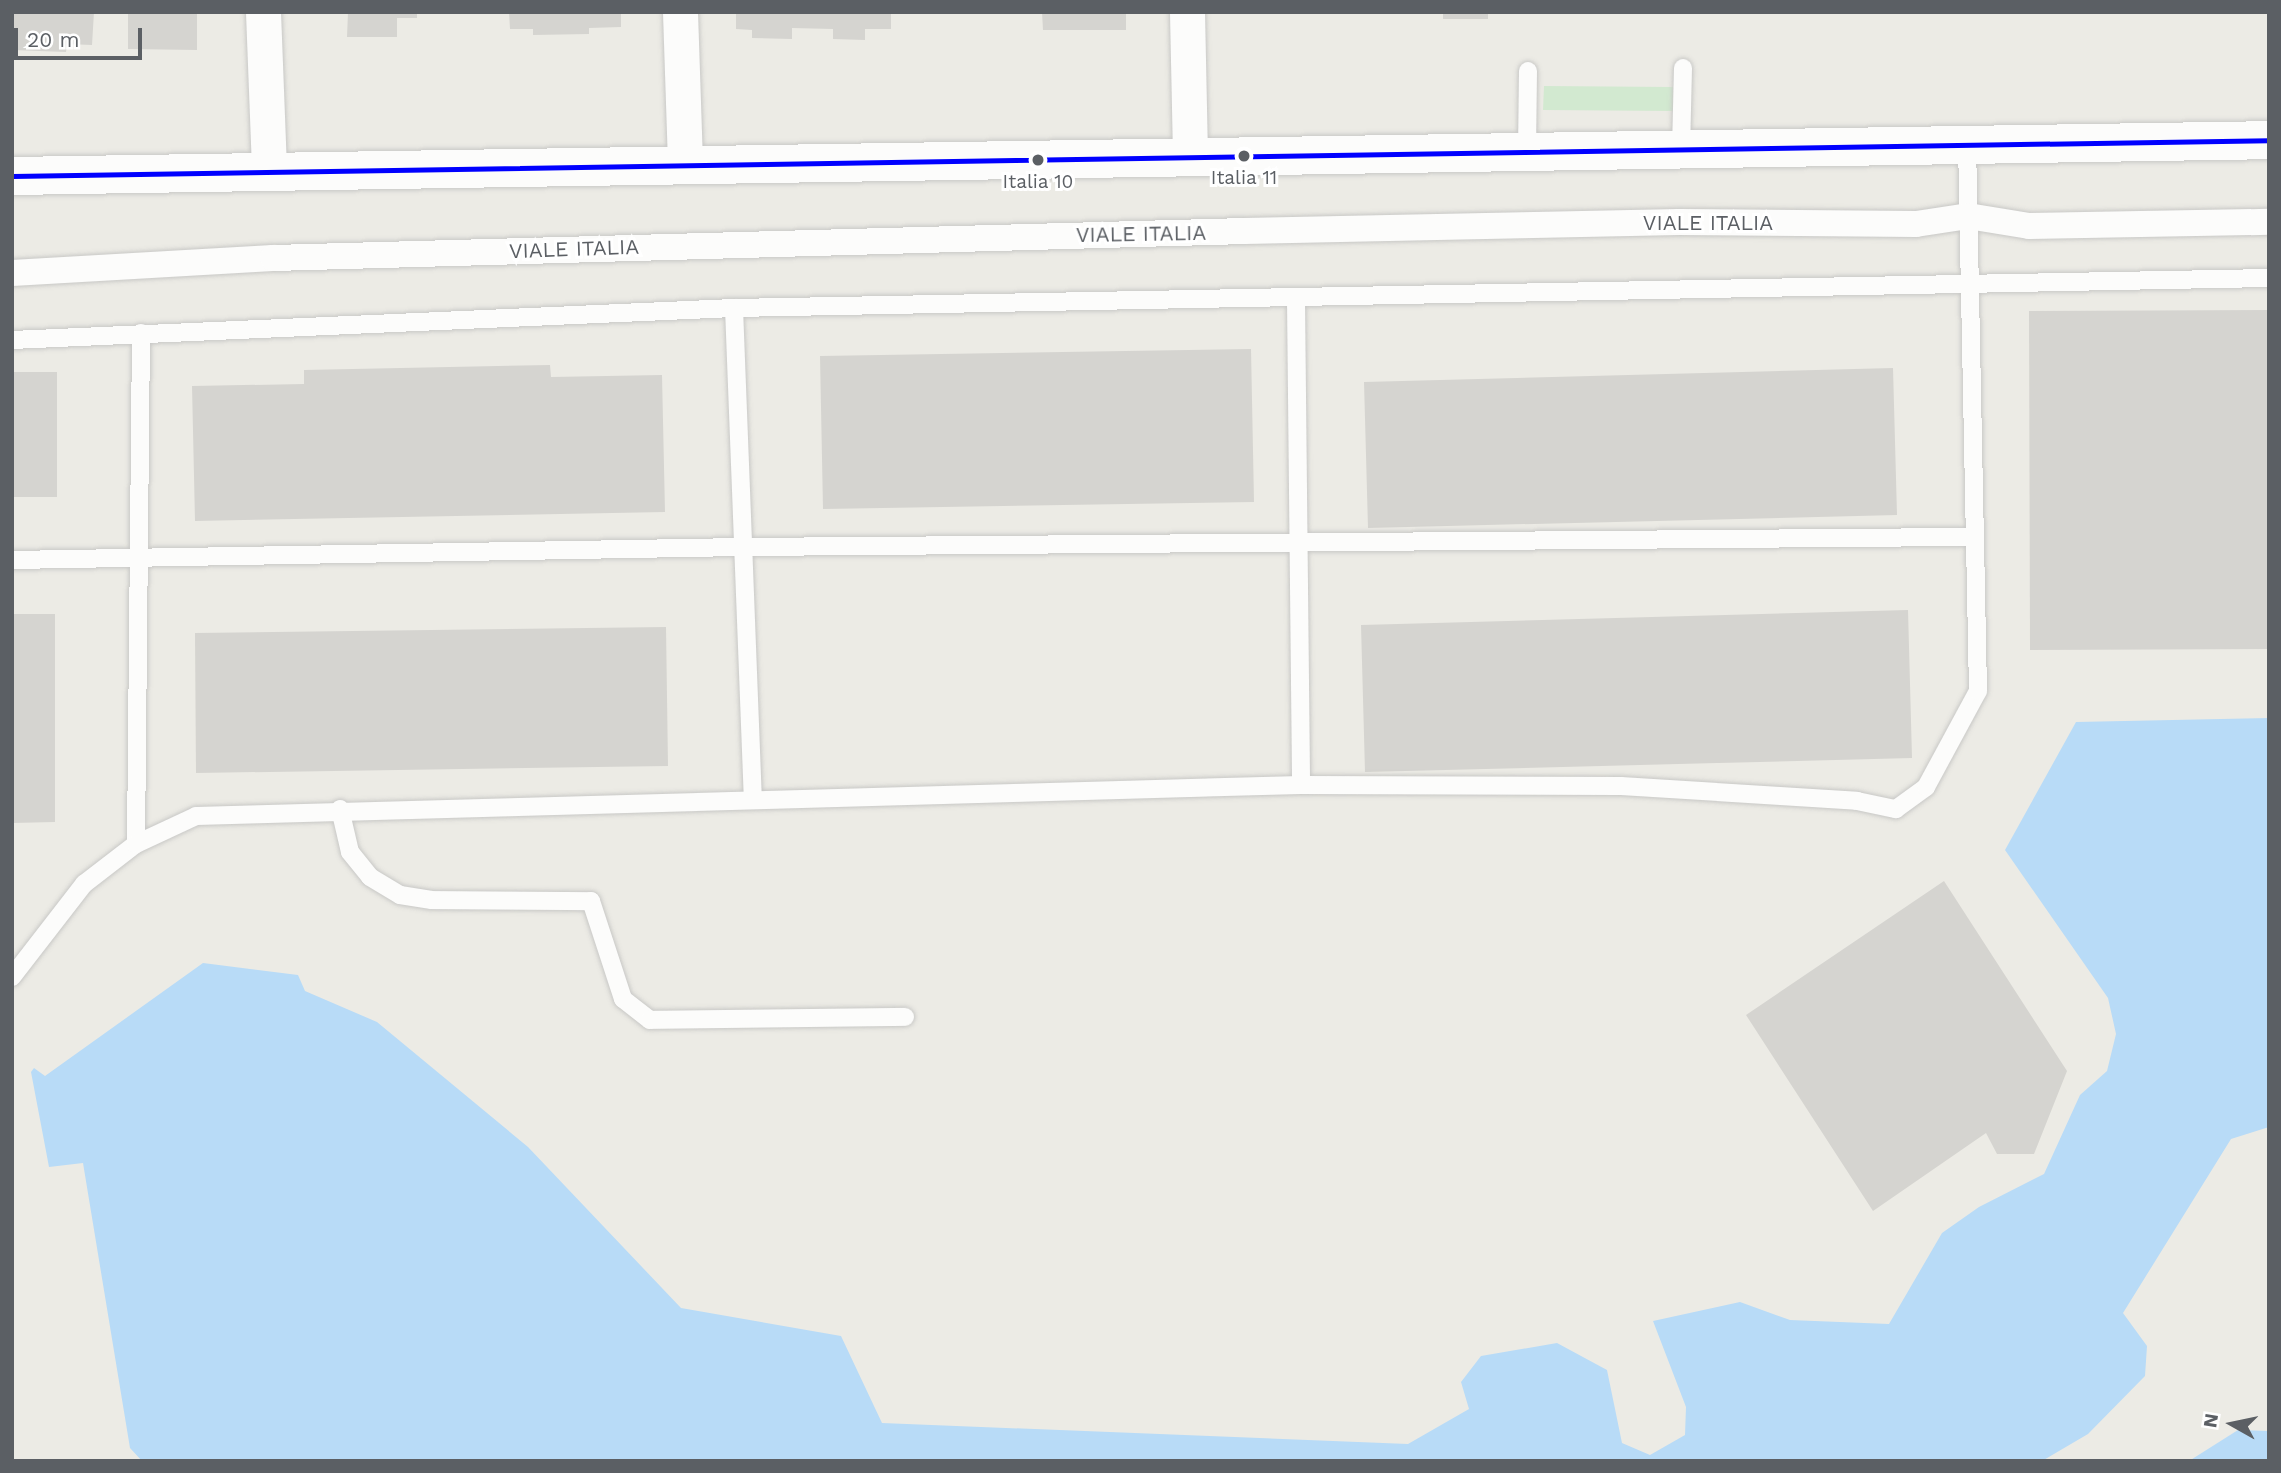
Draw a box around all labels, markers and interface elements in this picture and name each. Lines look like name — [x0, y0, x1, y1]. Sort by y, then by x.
scale bar — [18, 14, 145, 58]
text: 20 m — [27, 27, 79, 52]
marker: Italia 11 — [1237, 149, 1251, 163]
marker: Italia 10 — [1031, 153, 1045, 167]
place label: Italia 11 — [1210, 167, 1278, 189]
place label: Italia 10 — [1002, 171, 1074, 193]
street label: VIALE ITALIA — [1643, 210, 1773, 236]
street label: VIALE ITALIA — [1076, 220, 1206, 248]
street label: VIALE ITALIA — [508, 234, 640, 264]
north arrow — [2197, 1389, 2267, 1459]
text: N — [2198, 1412, 2223, 1429]

